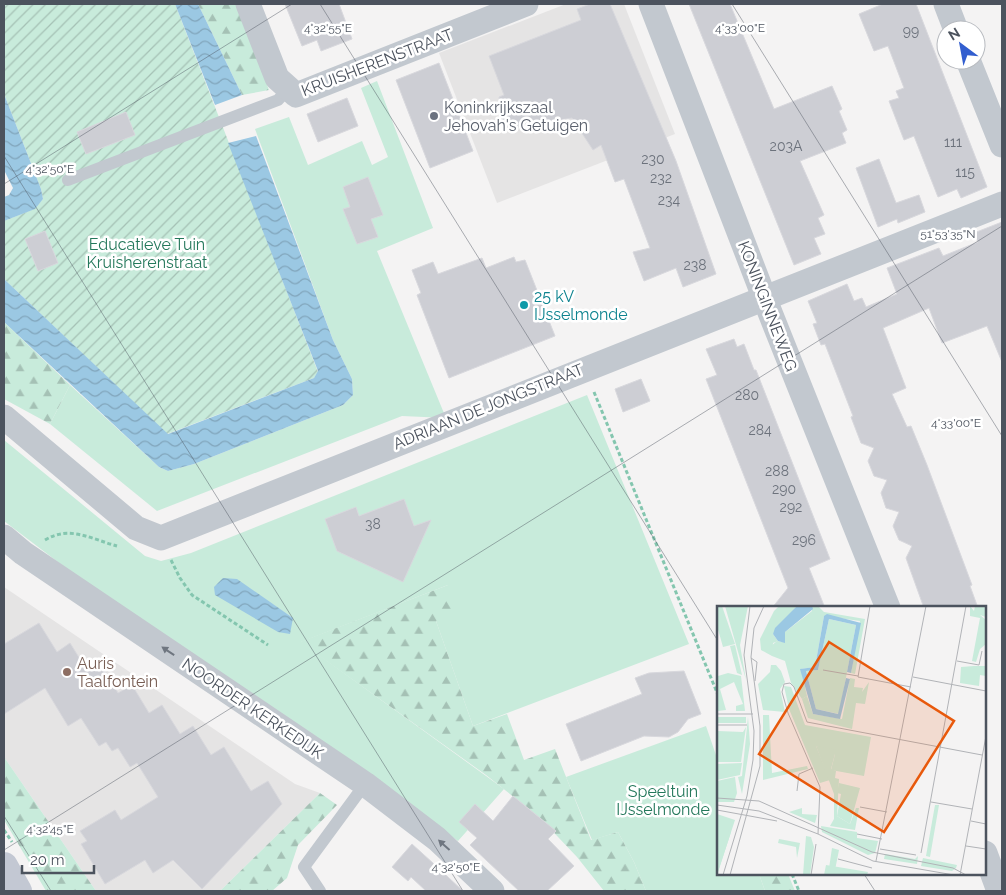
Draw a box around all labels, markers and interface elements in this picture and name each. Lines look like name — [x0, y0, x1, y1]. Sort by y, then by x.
north arrow — [936, 20, 986, 70]
text: 4°32'55"E — [304, 21, 352, 35]
text: 4°33'00"E — [715, 21, 765, 35]
house number: 99 — [903, 23, 919, 39]
text: N — [945, 24, 963, 44]
street label: KRUISHERENSTRAAT — [299, 25, 456, 100]
place label: Koninkrijkszaal Jehovah's Getuigen — [444, 98, 588, 135]
marker: Koninkrijkszaal Jehovah's Getuigen — [428, 110, 440, 122]
house number: 111 — [944, 134, 962, 150]
house number: 203A — [770, 138, 803, 154]
house number: 230 — [641, 151, 665, 167]
text: 4°32'50"E — [26, 162, 74, 176]
house number: 115 — [955, 164, 975, 180]
house number: 232 — [650, 170, 672, 186]
house number: 234 — [658, 192, 681, 208]
text: 51°53'35"N — [920, 227, 976, 241]
park label: Educatieve Tuin Kruisherenstraat — [87, 235, 208, 272]
street label: KONINGINNEWEG — [734, 238, 801, 374]
house number: 238 — [683, 257, 707, 273]
place label: 25 kV IJsselmonde — [534, 287, 628, 324]
marker: 25 kV IJsselmonde — [518, 299, 530, 311]
street label: ADRIAAN DE JONGSTRAAT — [390, 360, 586, 453]
house number: 280 — [735, 387, 759, 403]
text: 4°33'00"E — [931, 416, 981, 430]
house number: 284 — [748, 422, 772, 438]
house number: 288 — [765, 463, 789, 479]
house number: 290 — [772, 481, 796, 497]
house number: 292 — [780, 499, 802, 515]
house number: 38 — [365, 516, 381, 532]
house number: 296 — [792, 532, 816, 548]
inset map — [717, 606, 986, 875]
one-way arrow — [162, 646, 175, 656]
place label: Auris Taalfontein — [77, 654, 158, 691]
street label: NOORDER KERKEDIJK — [178, 654, 328, 763]
marker: Auris Taalfontein — [61, 666, 73, 678]
park label: Speeltuin IJsselmonde — [616, 782, 710, 819]
text: 4°32'45"E — [26, 822, 74, 836]
one-way arrow — [439, 839, 451, 851]
scale bar — [22, 842, 95, 874]
text: 20 m — [30, 851, 65, 869]
text: 4°32'50"E — [432, 860, 480, 874]

